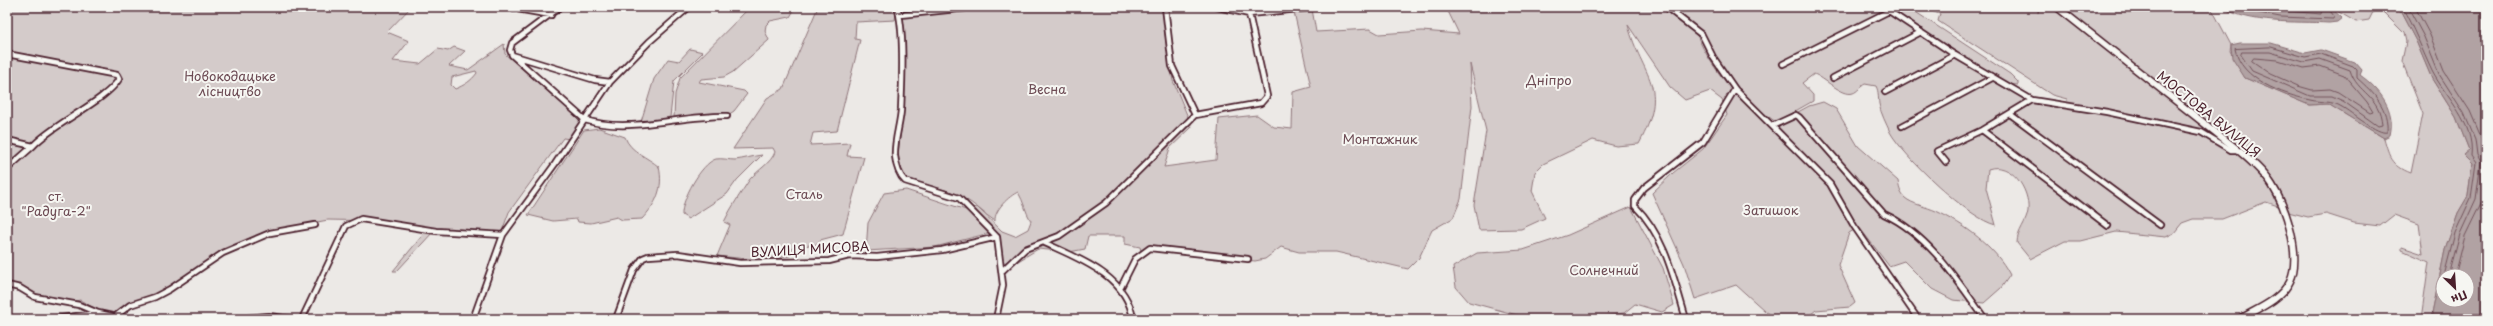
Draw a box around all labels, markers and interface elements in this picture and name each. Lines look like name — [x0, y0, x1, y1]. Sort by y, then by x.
park label: Новокодацьке лісництво — [184, 66, 276, 100]
street label: МОСТОВА ВУЛИЦЯ — [2154, 66, 2265, 161]
park label: Дніпро — [1525, 70, 1572, 89]
park label: Весна — [1028, 79, 1067, 98]
park label: Монтажник — [1342, 129, 1418, 148]
park label: Сталь — [785, 184, 823, 203]
park label: ст. "Радуга-2" — [21, 186, 91, 220]
park label: Затишок — [1744, 200, 1799, 219]
street label: ВУЛИЦЯ МИСОВА — [750, 236, 870, 261]
park label: Солнечний — [1569, 260, 1639, 279]
north arrow — [2435, 268, 2475, 308]
text: Пн — [2449, 286, 2470, 309]

